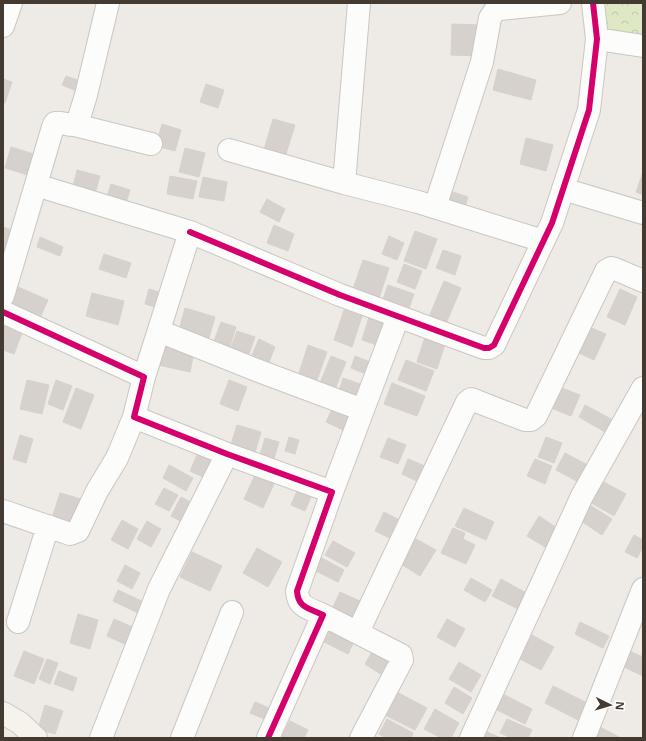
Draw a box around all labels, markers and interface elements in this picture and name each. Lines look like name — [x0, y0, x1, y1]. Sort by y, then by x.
north arrow — [590, 685, 630, 725]
text: N — [613, 701, 628, 711]

